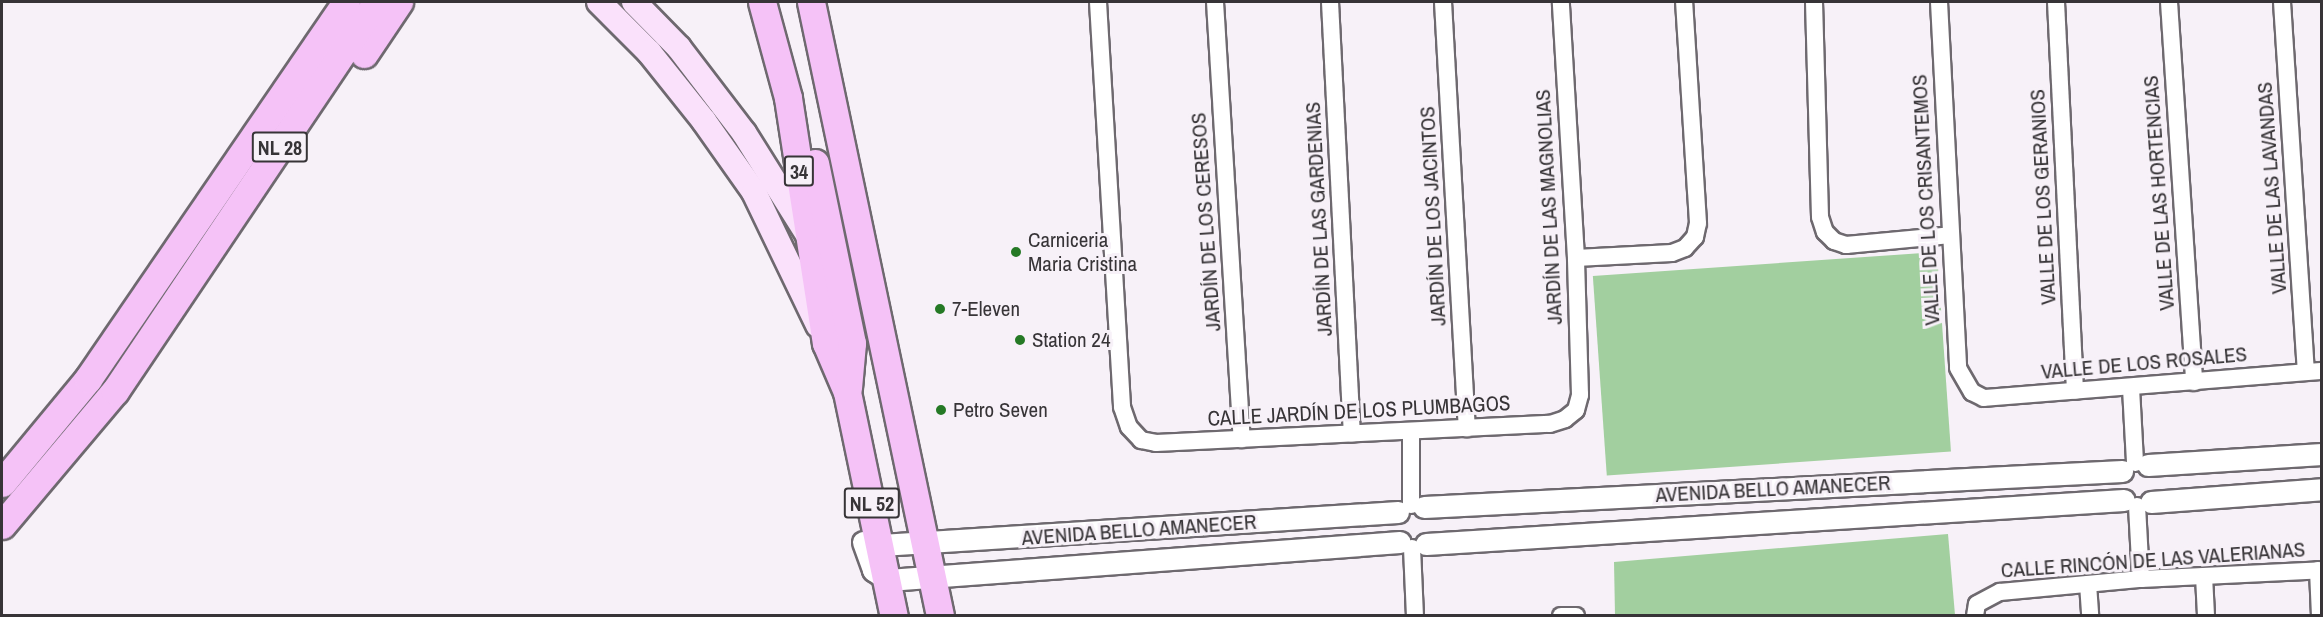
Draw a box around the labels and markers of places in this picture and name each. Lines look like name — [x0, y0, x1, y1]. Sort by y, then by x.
place label: Carniceria Maria Cristina — [1028, 227, 1137, 277]
marker: Carniceria Maria Cristina — [1009, 245, 1023, 259]
place label: 7-Eleven — [952, 296, 1020, 322]
marker: 7-Eleven — [933, 302, 947, 316]
place label: Station 24 — [1032, 327, 1111, 353]
marker: Station 24 — [1013, 333, 1027, 347]
place label: Petro Seven — [953, 397, 1048, 423]
marker: Petro Seven — [934, 403, 948, 417]

